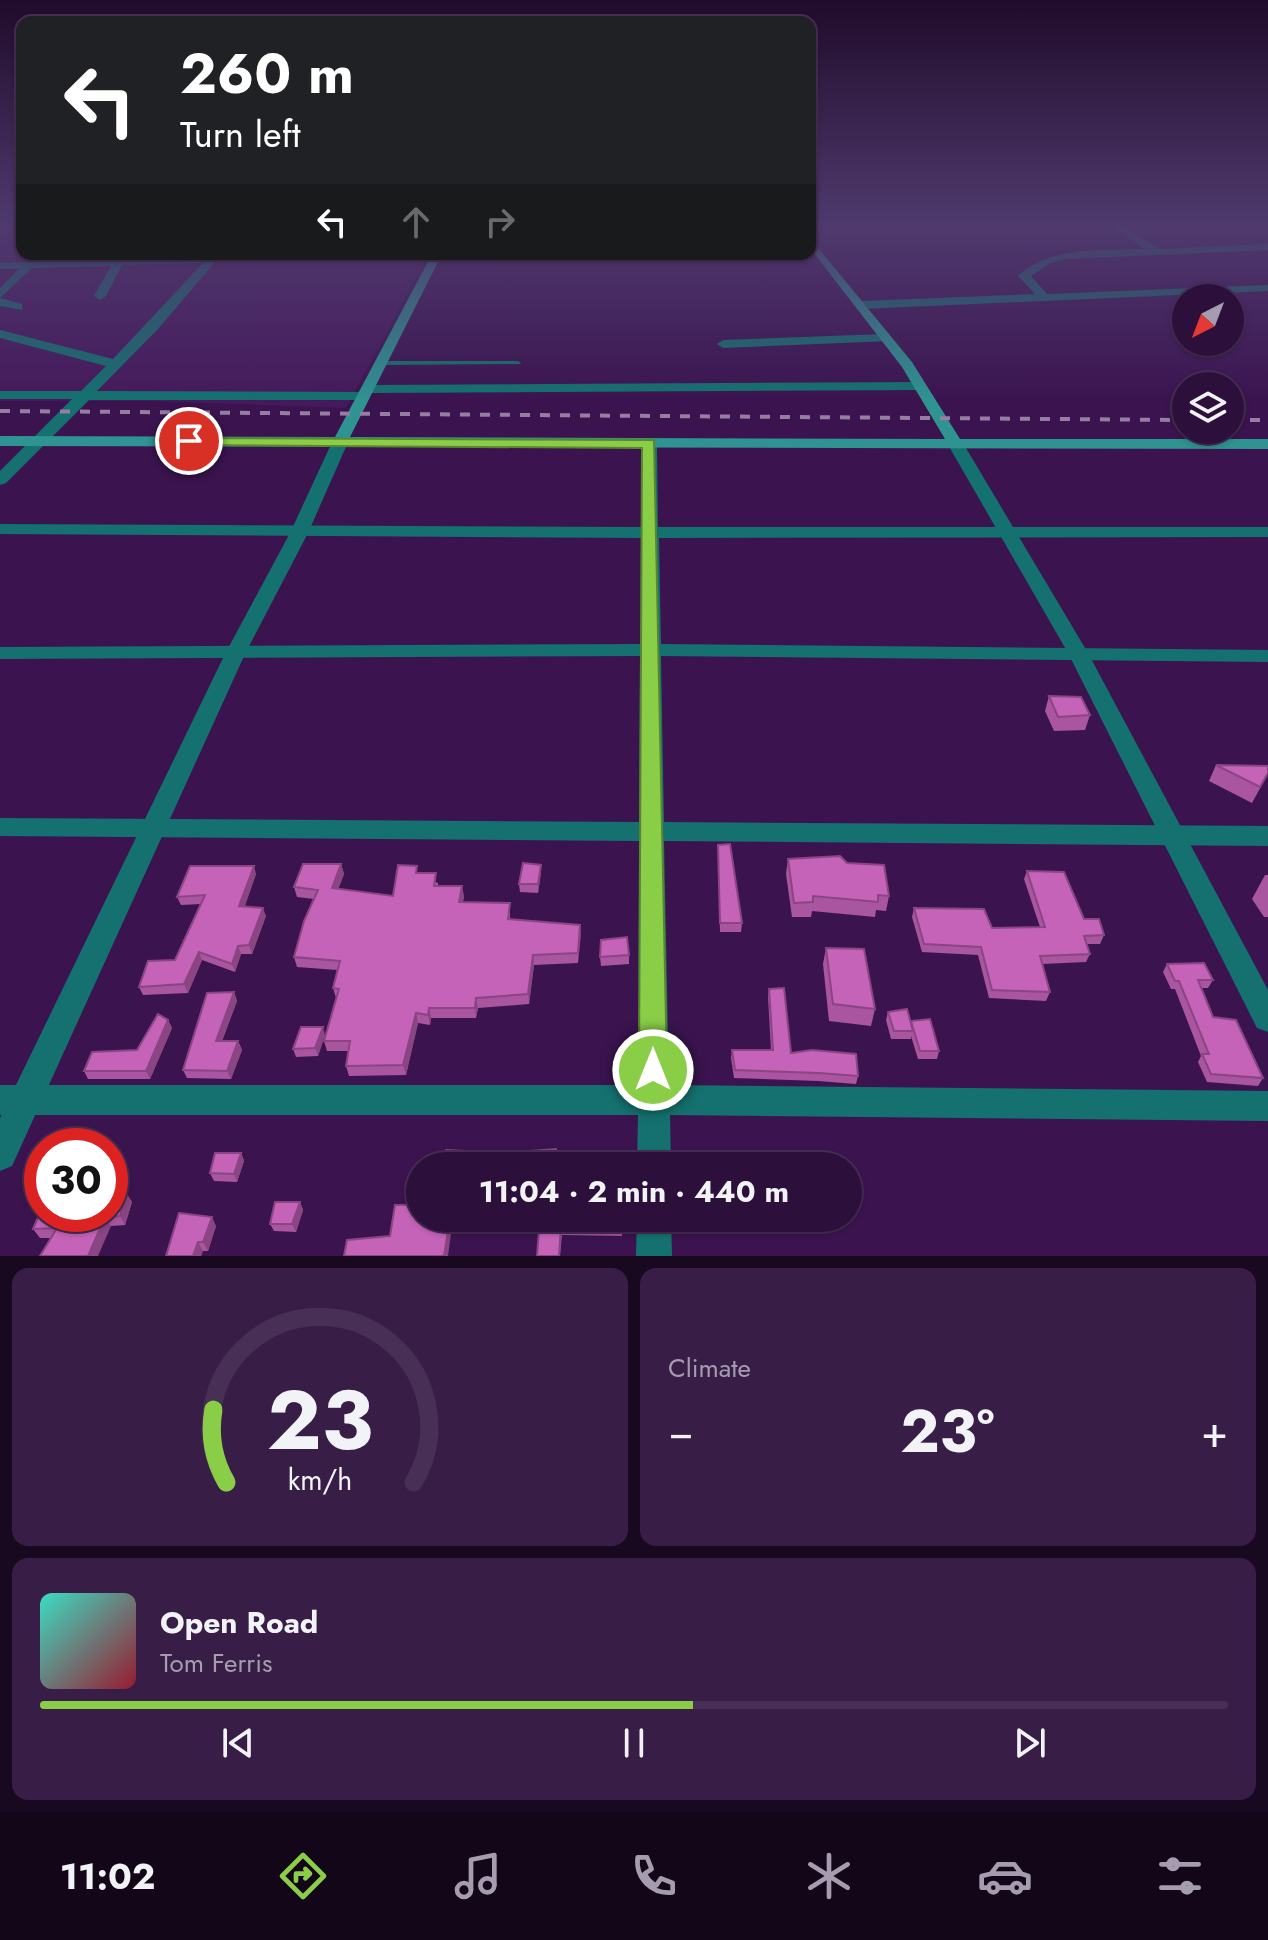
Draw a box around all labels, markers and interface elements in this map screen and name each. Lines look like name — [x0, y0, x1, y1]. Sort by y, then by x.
text: 260 m — [180, 33, 354, 114]
icon: left — [48, 48, 152, 152]
text: Turn left — [180, 108, 301, 160]
icon: left — [310, 200, 354, 244]
icon: ahead — [394, 200, 438, 244]
icon: right — [478, 200, 522, 244]
north arrow — [1172, 284, 1244, 356]
map controls — [1172, 284, 1244, 444]
button: layers — [1172, 372, 1244, 444]
pin — [155, 407, 223, 475]
icon: arrive — [167, 419, 211, 463]
position arrow — [611, 1028, 695, 1112]
speed limit sign: 30 — [24, 1128, 128, 1232]
text: 11:04 · 2 min · 440 m — [479, 1170, 789, 1213]
text: Climate — [668, 1349, 751, 1387]
text: 23 — [267, 1360, 373, 1480]
text: 23° — [900, 1388, 995, 1475]
text: − — [668, 1400, 694, 1464]
text: + — [1201, 1400, 1228, 1464]
text: km/h — [288, 1459, 352, 1501]
text: Open Road — [160, 1601, 318, 1644]
text: Tom Ferris — [160, 1644, 272, 1682]
icon: previous — [216, 1721, 260, 1765]
icon: pause — [612, 1721, 656, 1765]
icon: next — [1008, 1721, 1052, 1765]
icon: directions — [275, 1848, 331, 1904]
icon: music — [450, 1848, 506, 1904]
icon: phone — [626, 1848, 682, 1904]
icon: climate — [801, 1848, 857, 1904]
icon: car — [977, 1848, 1033, 1904]
icon: filters — [1152, 1848, 1208, 1904]
text: 11:02 — [60, 1850, 155, 1902]

